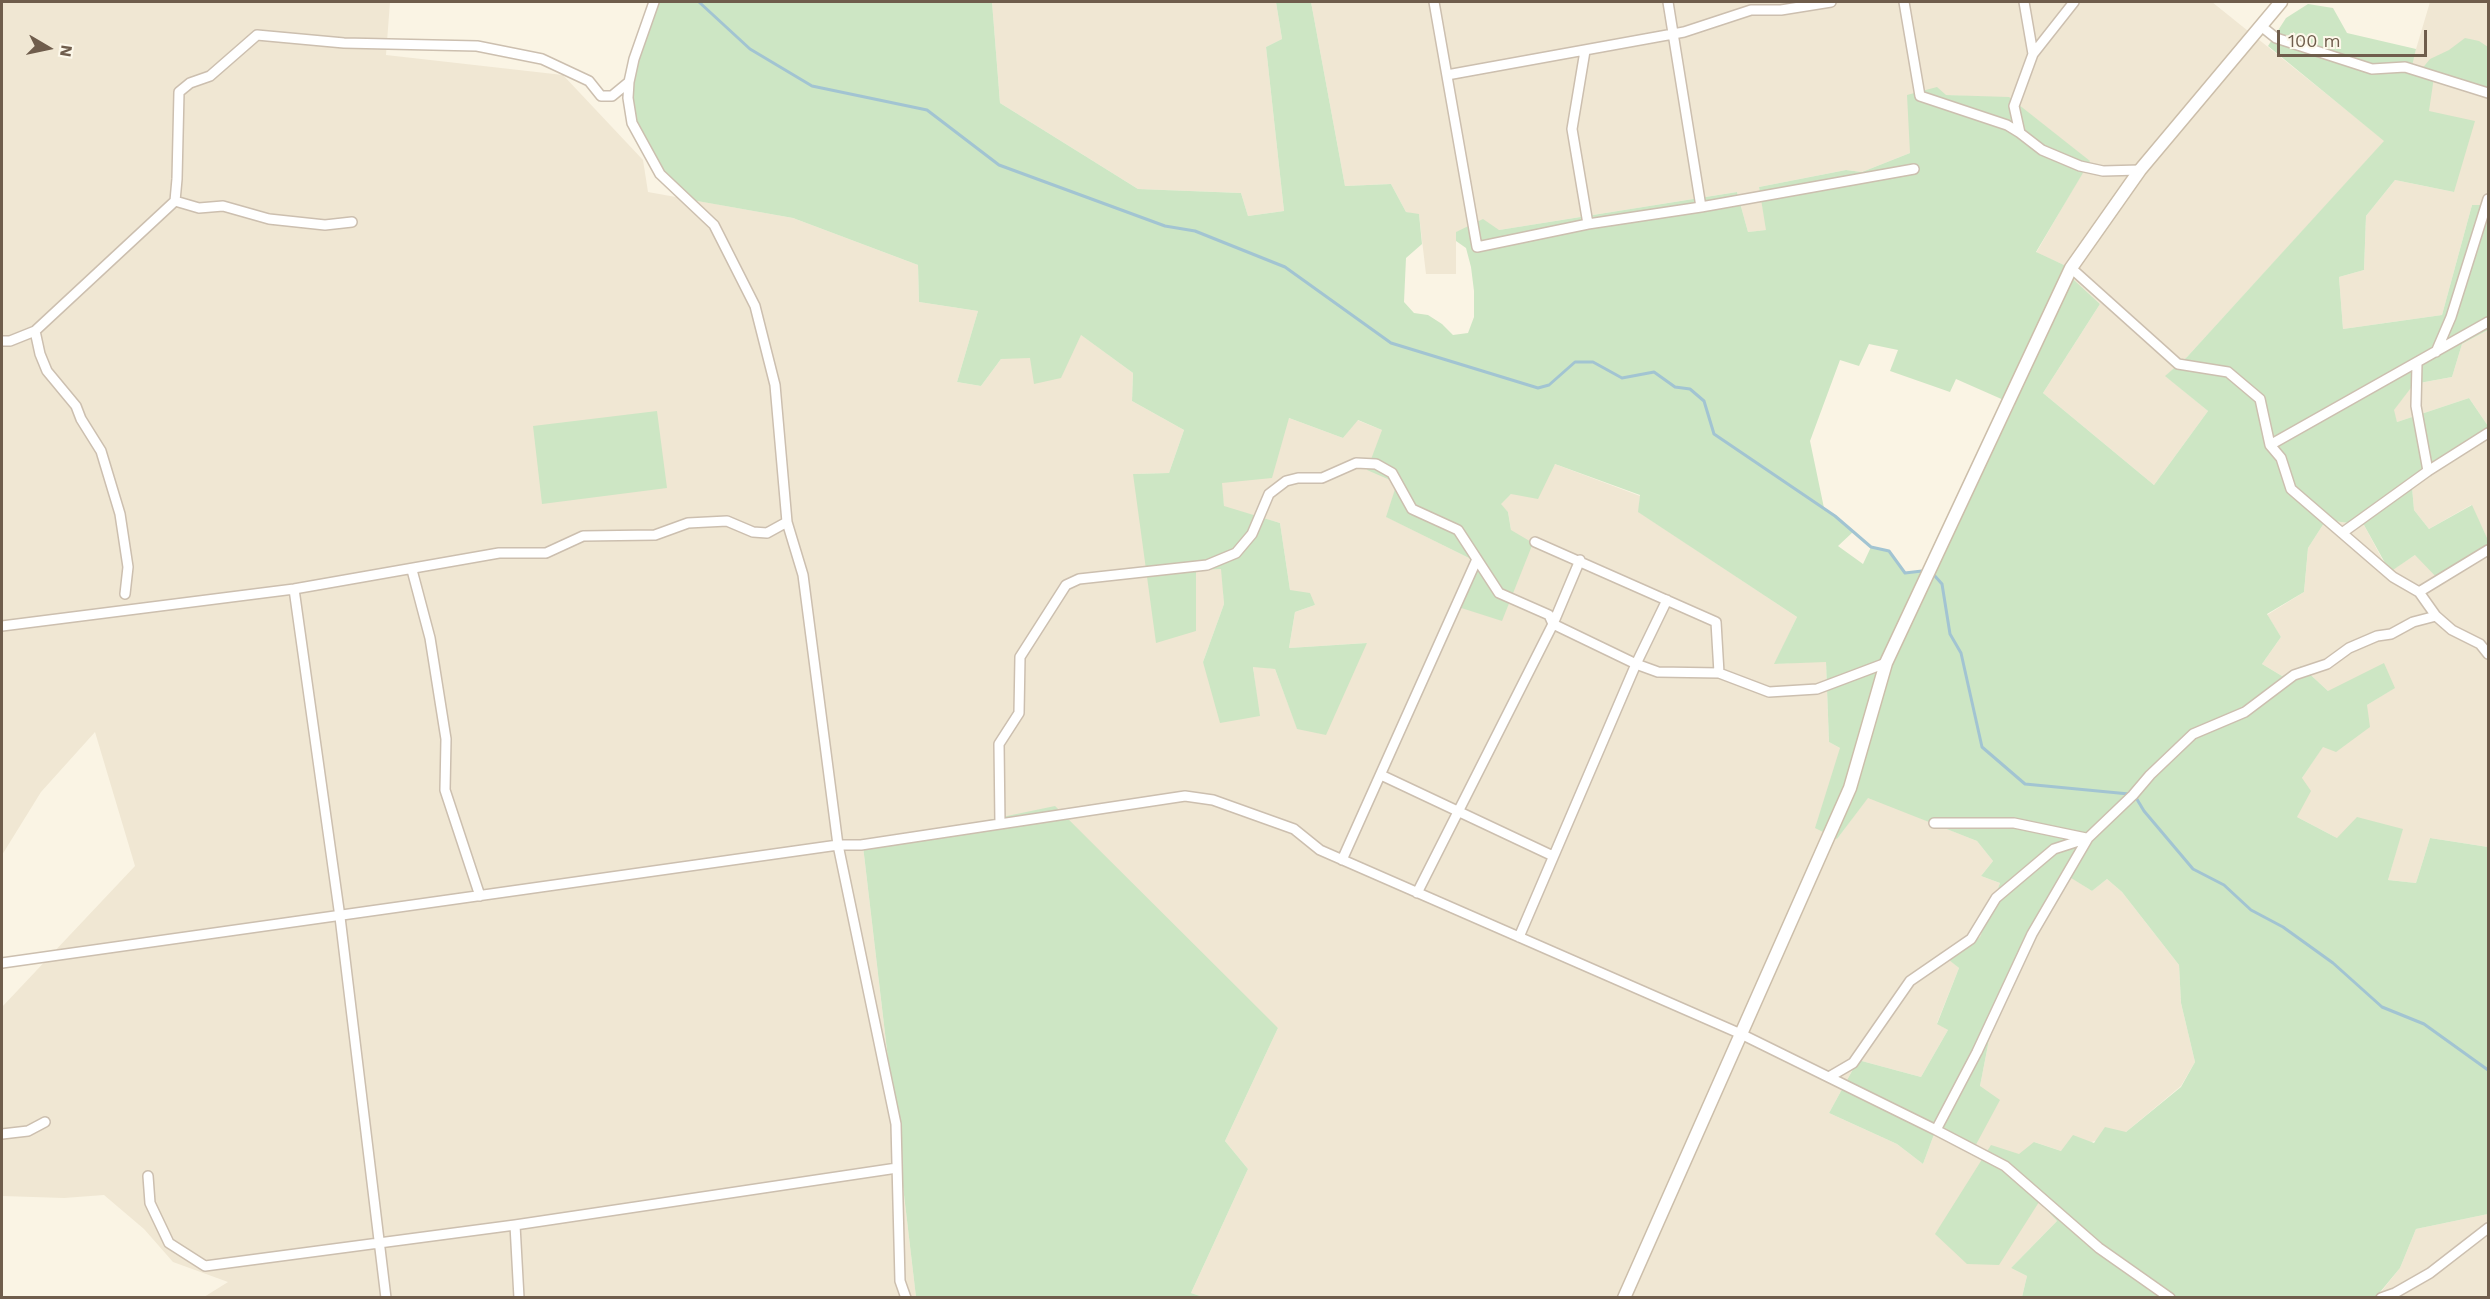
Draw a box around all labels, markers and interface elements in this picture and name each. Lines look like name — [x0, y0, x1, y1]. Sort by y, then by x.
north arrow — [18, 18, 78, 78]
scale bar — [2280, 18, 2430, 56]
text: 100 m — [2288, 30, 2341, 51]
text: N — [56, 44, 77, 58]

